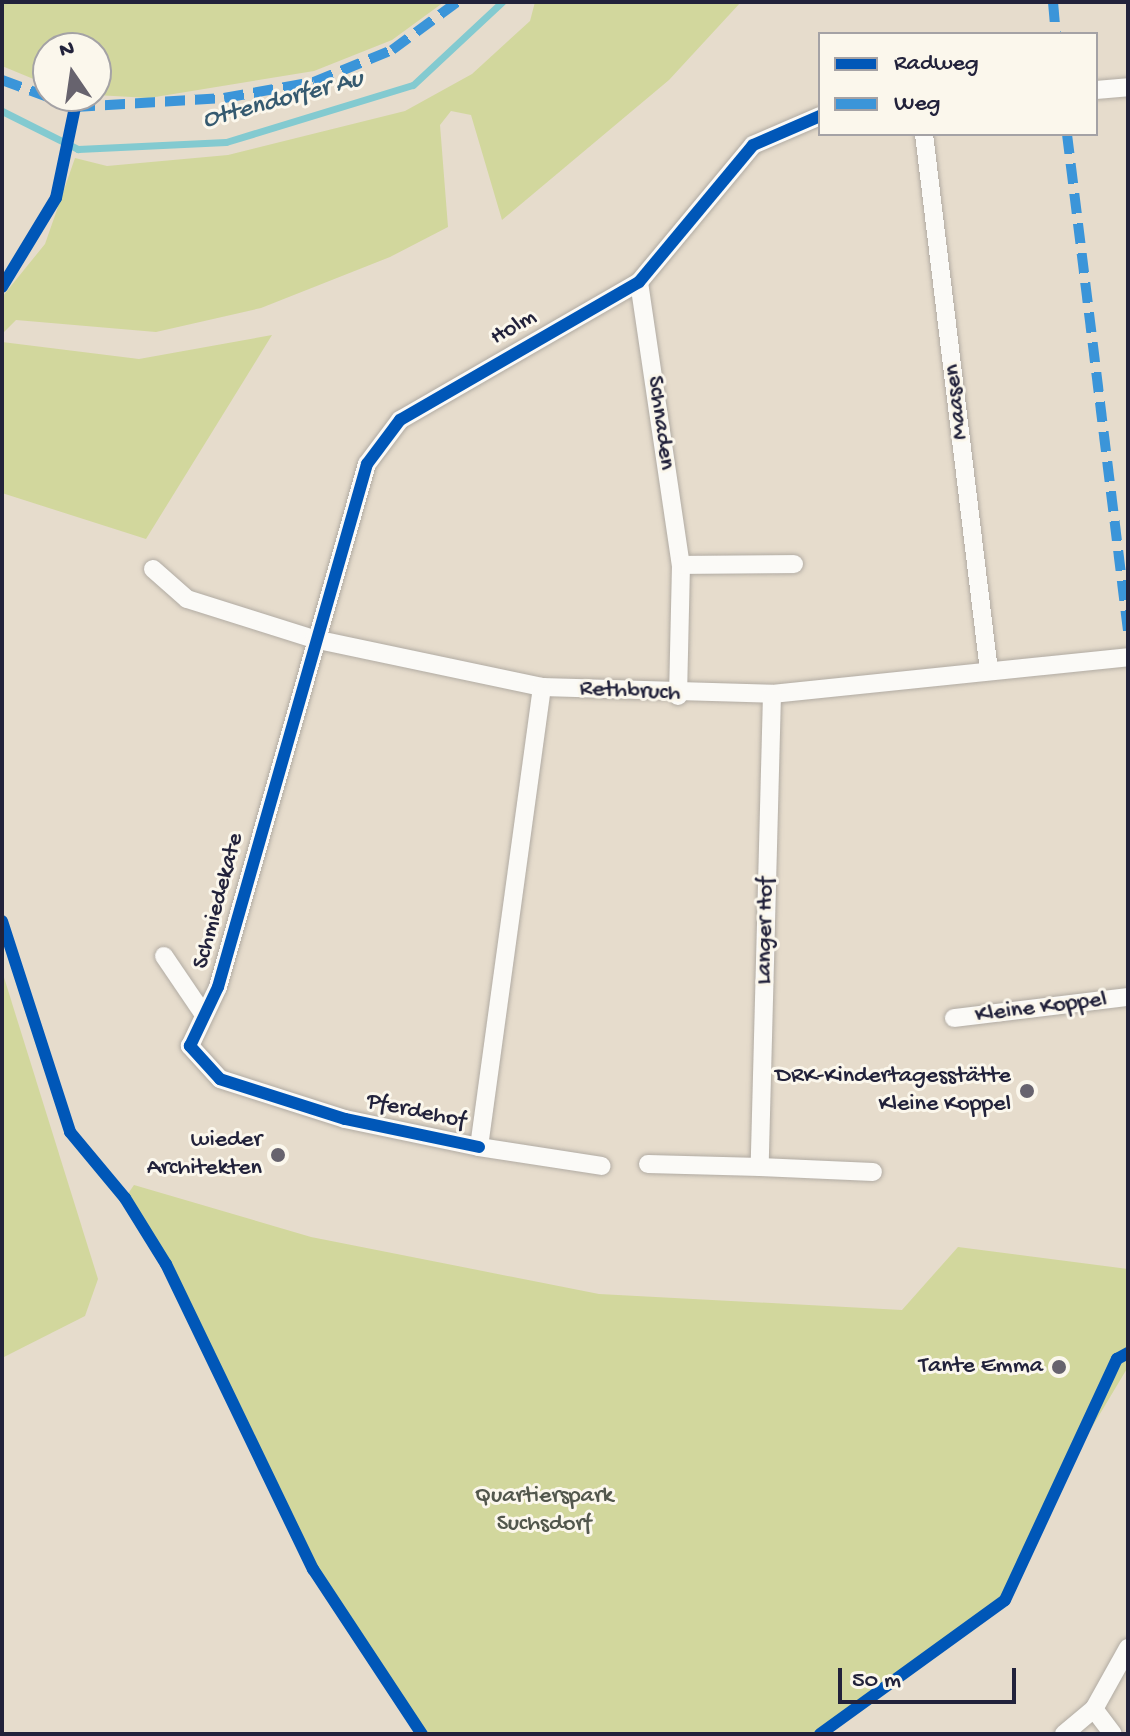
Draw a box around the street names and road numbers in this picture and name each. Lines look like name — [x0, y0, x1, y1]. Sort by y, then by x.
street label: Holm — [486, 303, 542, 353]
street label: Maasen — [938, 363, 976, 441]
street label: Schnaden — [639, 374, 681, 472]
street label: Rethbruch — [579, 675, 681, 709]
street label: Schmiedekate — [187, 830, 251, 972]
street label: Langer Hof — [751, 877, 781, 985]
street label: Kleine Koppel — [973, 986, 1109, 1030]
street label: Pferdehof — [364, 1087, 468, 1137]

